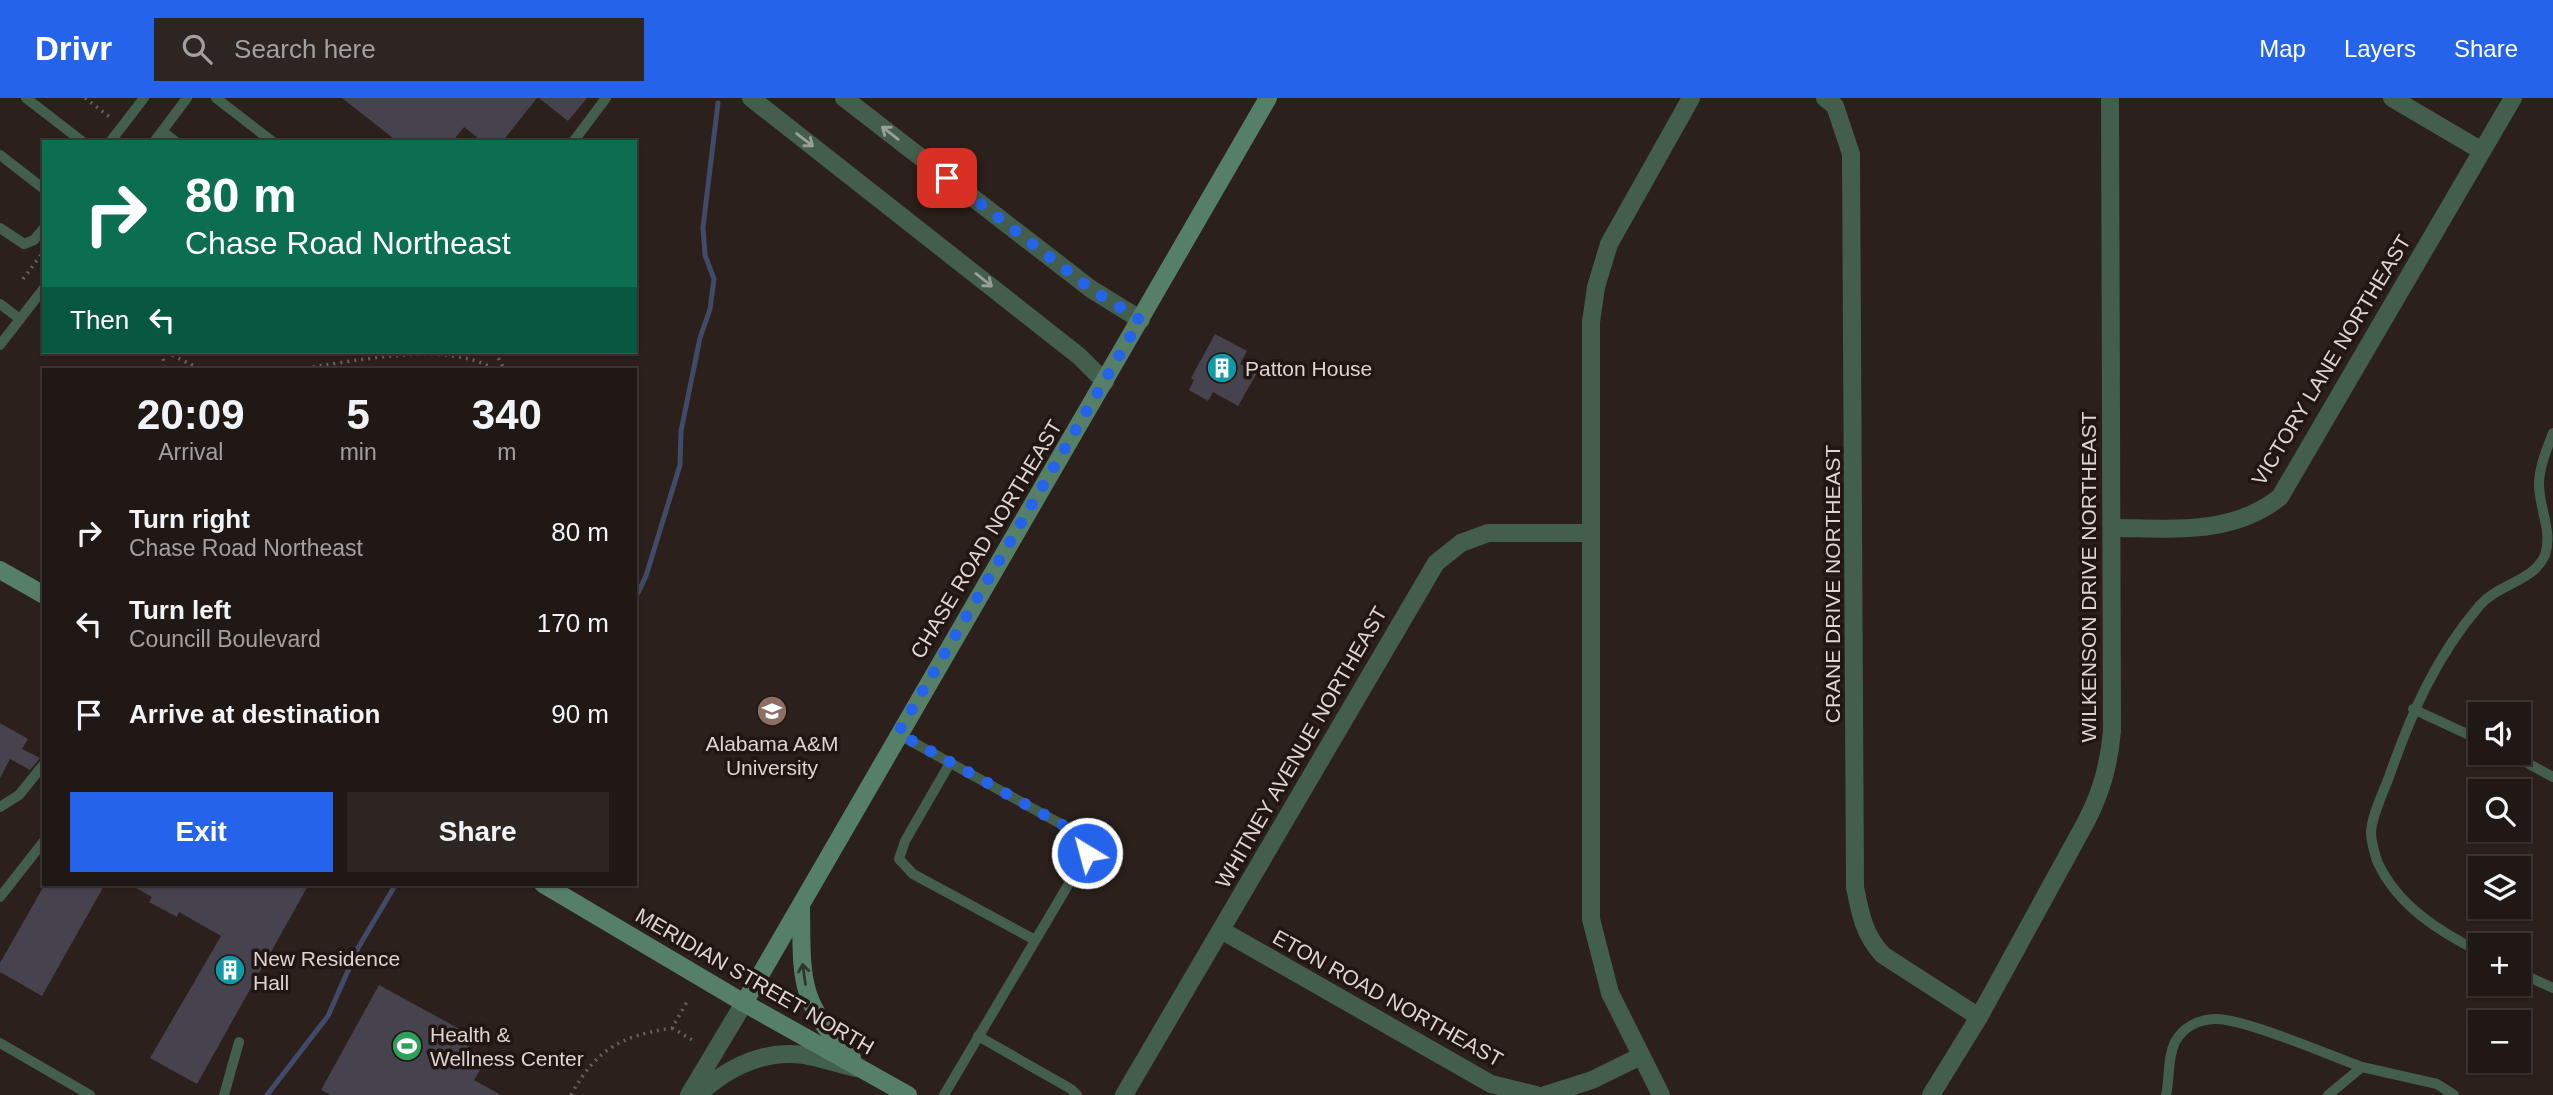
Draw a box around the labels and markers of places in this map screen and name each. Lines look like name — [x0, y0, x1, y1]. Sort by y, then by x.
pin — [917, 148, 977, 208]
building icon: Patton House — [1205, 351, 1239, 385]
place label: Patton House — [1245, 357, 1372, 380]
school or university icon: Alabama A&M University — [755, 694, 789, 728]
place label: Alabama A&M University — [705, 732, 839, 779]
place label: New Residence Hall — [253, 947, 400, 994]
building icon: New Residence Hall — [213, 953, 247, 987]
place label: Health & Wellness Center — [430, 1023, 584, 1070]
sports icon: Health & Wellness Center — [390, 1029, 424, 1063]

